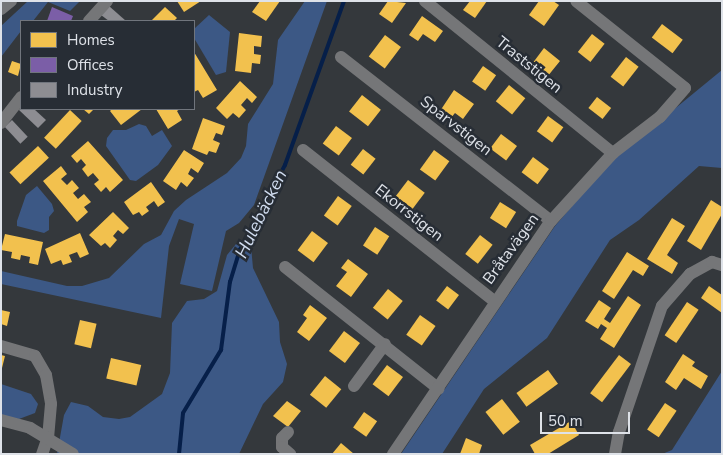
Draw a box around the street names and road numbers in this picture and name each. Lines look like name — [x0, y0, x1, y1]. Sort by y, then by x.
street label: Traststigen — [492, 32, 566, 98]
street label: Sparvstigen — [416, 92, 496, 160]
street label: Ekorrstigen — [371, 180, 447, 246]
street label: Bråtavägen — [479, 210, 543, 288]

